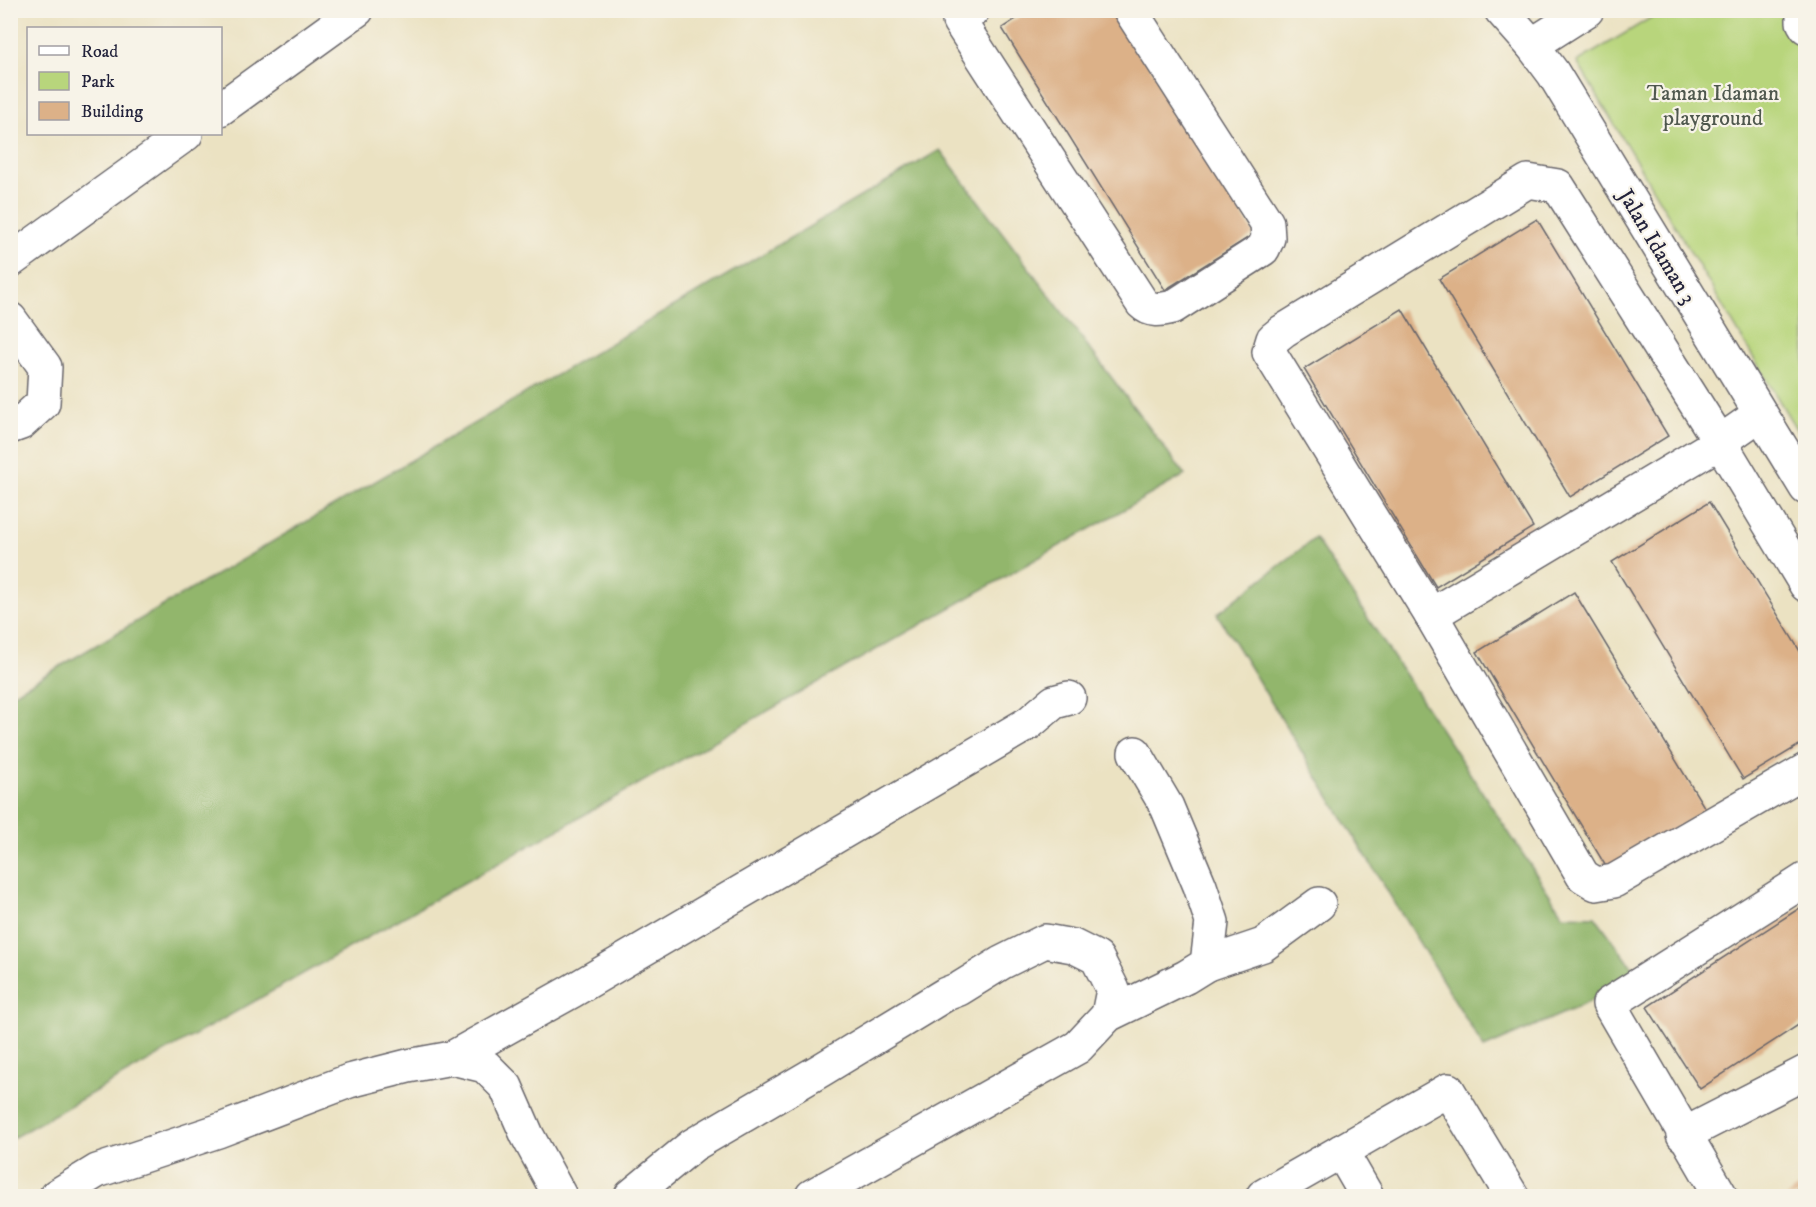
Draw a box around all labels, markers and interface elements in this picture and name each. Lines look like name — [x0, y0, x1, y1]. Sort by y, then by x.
legend — [27, 27, 222, 135]
text: Road — [81, 41, 118, 63]
text: Park — [81, 71, 115, 93]
park label: Taman Idaman playground — [1647, 80, 1780, 132]
text: Building — [81, 101, 143, 123]
street label: Jalan Idaman 3 — [1611, 183, 1702, 309]

